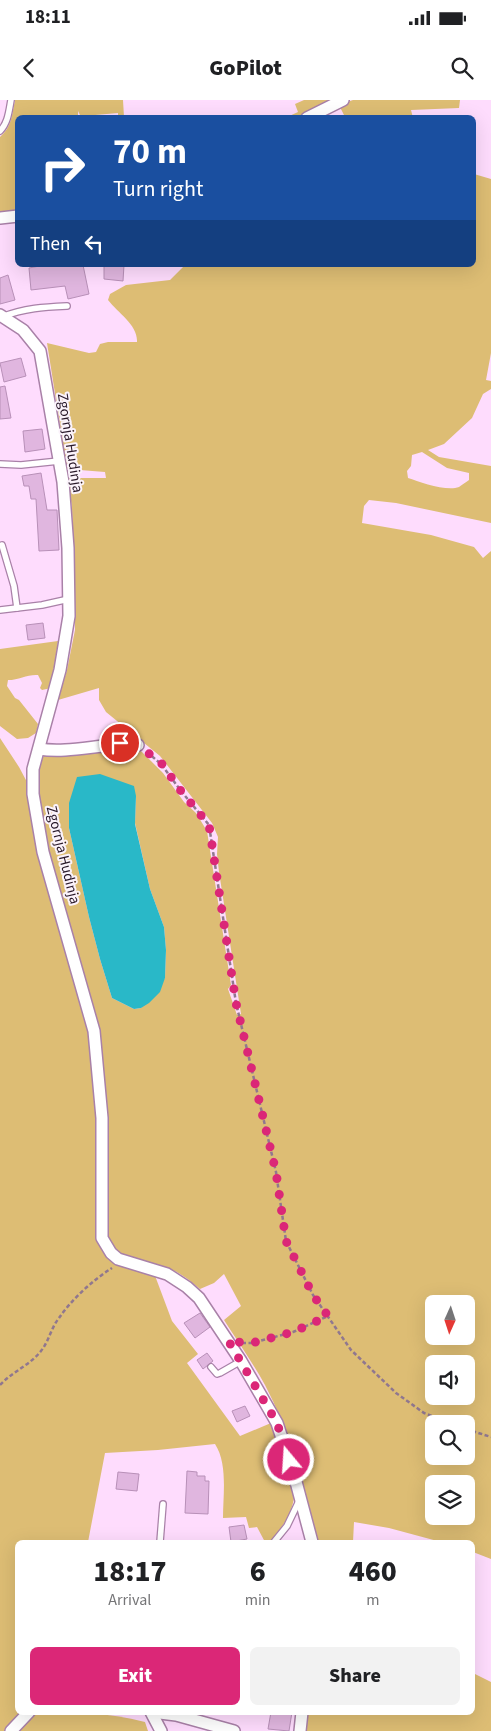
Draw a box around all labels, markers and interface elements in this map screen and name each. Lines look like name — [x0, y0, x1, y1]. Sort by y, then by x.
text: 18:11 — [25, 4, 71, 31]
text: GoPilot — [209, 52, 282, 84]
icon: back — [15, 54, 43, 82]
icon: search — [448, 54, 476, 82]
text: 70 m — [113, 127, 187, 177]
icon: right — [30, 135, 95, 200]
text: Turn right — [113, 173, 203, 205]
icon: left — [80, 230, 108, 258]
text: Then — [30, 231, 70, 258]
street label: Zgornja Hudinja — [52, 392, 88, 494]
pin — [99, 722, 141, 764]
icon: arrive — [106, 729, 134, 757]
street label: Zgornja Hudinja — [41, 804, 85, 906]
north arrow — [425, 1295, 475, 1345]
map controls — [425, 1295, 475, 1525]
button: sound — [425, 1355, 475, 1405]
button: search — [425, 1415, 475, 1465]
position arrow — [262, 1433, 314, 1485]
button: layers — [425, 1475, 475, 1525]
text: 18:17 — [93, 1550, 167, 1593]
text: 6 — [250, 1550, 266, 1593]
text: 460 — [349, 1550, 397, 1593]
text: Arrival — [108, 1589, 151, 1611]
text: min — [245, 1589, 271, 1611]
text: m — [366, 1589, 379, 1611]
button: Exit — [30, 1647, 240, 1705]
button: Share — [250, 1647, 460, 1705]

